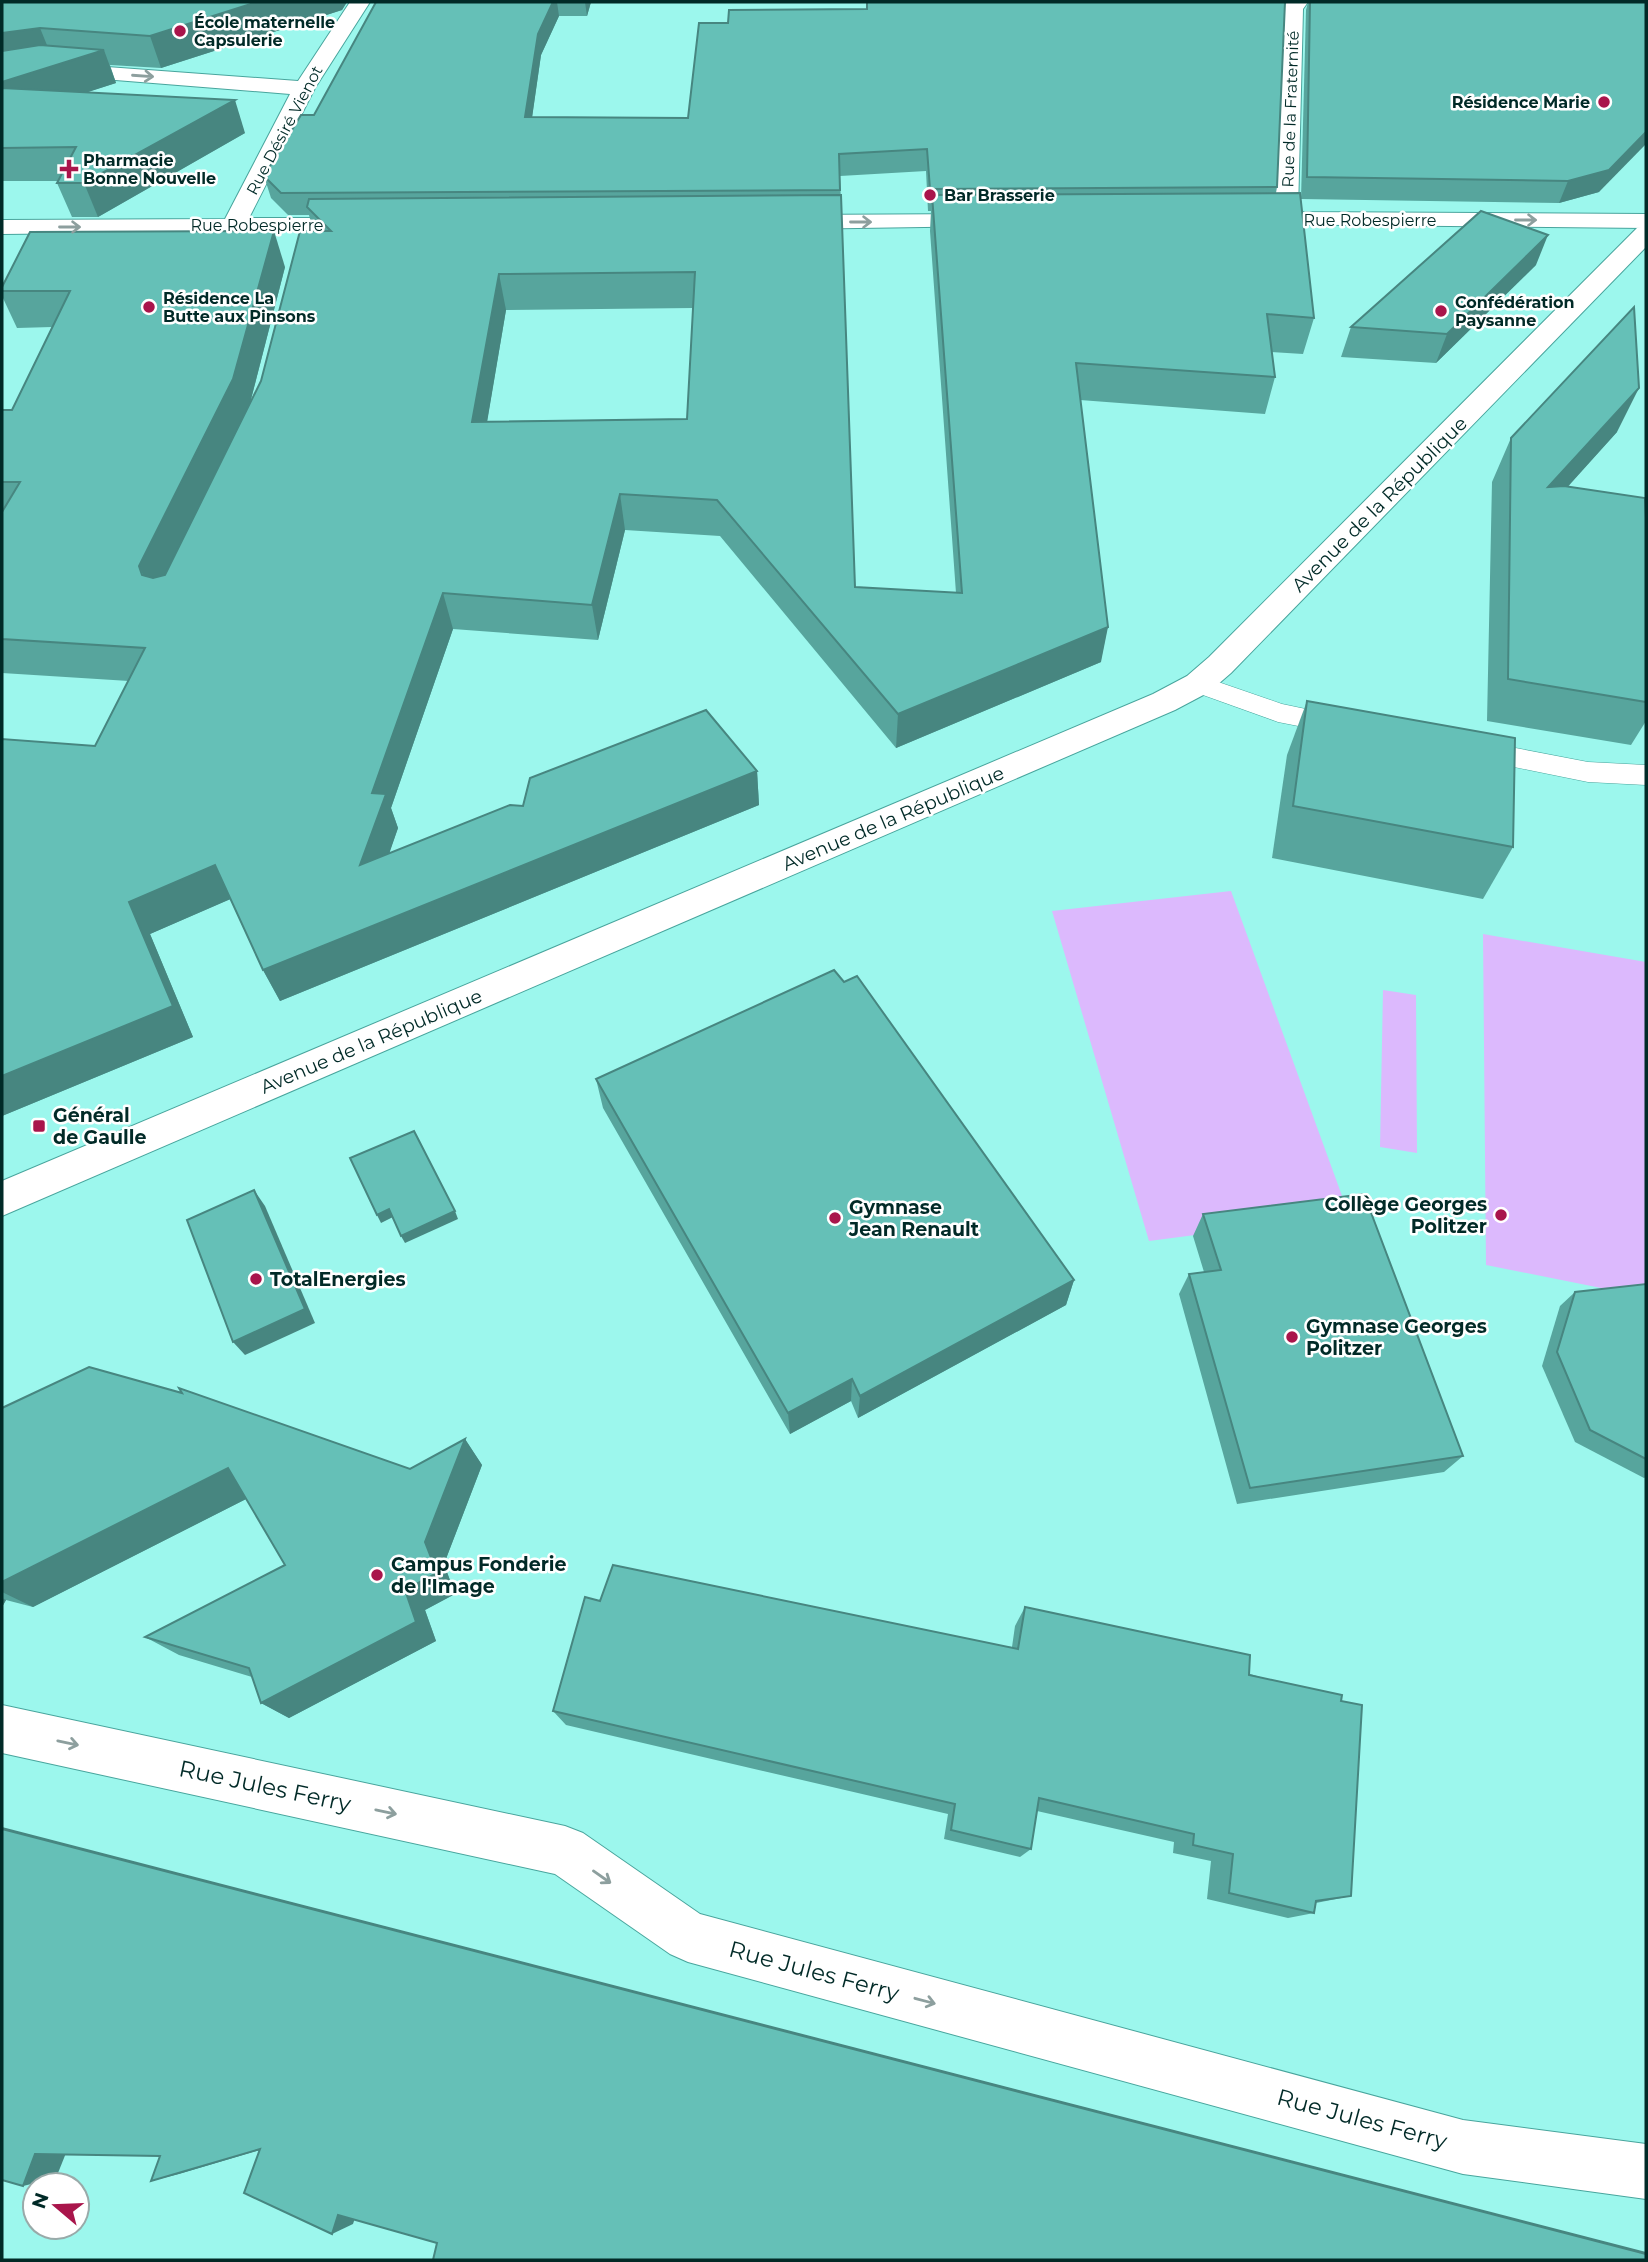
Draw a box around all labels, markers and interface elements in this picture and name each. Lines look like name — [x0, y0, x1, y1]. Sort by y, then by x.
place label: École maternelle Capsulerie — [194, 13, 335, 50]
marker: École maternelle Capsulerie — [172, 23, 188, 39]
street label: Rue de la Fraternité — [1278, 30, 1303, 188]
street label: Rue Désiré Vienot — [242, 62, 327, 198]
one-way arrow — [131, 70, 154, 83]
place label: Résidence Marie — [1452, 93, 1590, 112]
marker: Résidence Marie — [1596, 94, 1612, 110]
place label: Pharmacie Bonne Nouvelle — [83, 151, 216, 188]
marker: Pharmacie Bonne Nouvelle — [61, 161, 77, 177]
place label: Bar Brasserie — [944, 186, 1055, 205]
marker: Bar Brasserie — [922, 187, 938, 203]
street label: Rue Robespierre — [1303, 211, 1437, 230]
one-way arrow — [1514, 214, 1537, 227]
one-way arrow — [849, 215, 872, 229]
street label: Rue Robespierre — [190, 216, 324, 235]
one-way arrow — [58, 220, 81, 233]
place label: Résidence La Butte aux Pinsons — [163, 289, 316, 326]
place label: Confédération Paysanne — [1455, 293, 1575, 330]
marker: Résidence La Butte aux Pinsons — [141, 299, 157, 315]
marker: Confédération Paysanne — [1433, 303, 1449, 319]
street label: Avenue de la République — [1287, 412, 1472, 597]
street label: Avenue de la République — [779, 761, 1007, 876]
street label: Avenue de la République — [257, 984, 485, 1099]
place label: Général de Gaulle — [53, 1104, 146, 1149]
marker: Général de Gaulle — [31, 1118, 47, 1134]
place label: Collège Georges Politzer — [1325, 1193, 1487, 1238]
place label: Gymnase Jean Renault — [848, 1196, 979, 1241]
marker: Collège Georges Politzer — [1493, 1207, 1509, 1223]
marker: Gymnase Jean Renault — [827, 1210, 843, 1226]
place label: TotalEnergies — [270, 1268, 406, 1291]
marker: TotalEnergies — [248, 1271, 264, 1287]
place label: Gymnase Georges Politzer — [1306, 1315, 1487, 1360]
marker: Gymnase Georges Politzer — [1284, 1329, 1300, 1345]
place label: Campus Fonderie de l'Image — [391, 1553, 566, 1598]
marker: Campus Fonderie de l'Image — [369, 1567, 385, 1583]
one-way arrow — [56, 1737, 79, 1751]
street label: Rue Jules Ferry — [177, 1754, 354, 1818]
one-way arrow — [375, 1807, 397, 1820]
one-way arrow — [592, 1869, 611, 1884]
street label: Rue Jules Ferry — [726, 1935, 903, 2007]
one-way arrow — [913, 1995, 935, 2008]
street label: Rue Jules Ferry — [1274, 2083, 1451, 2155]
north arrow — [21, 2171, 91, 2241]
text: N — [27, 2190, 54, 2212]

